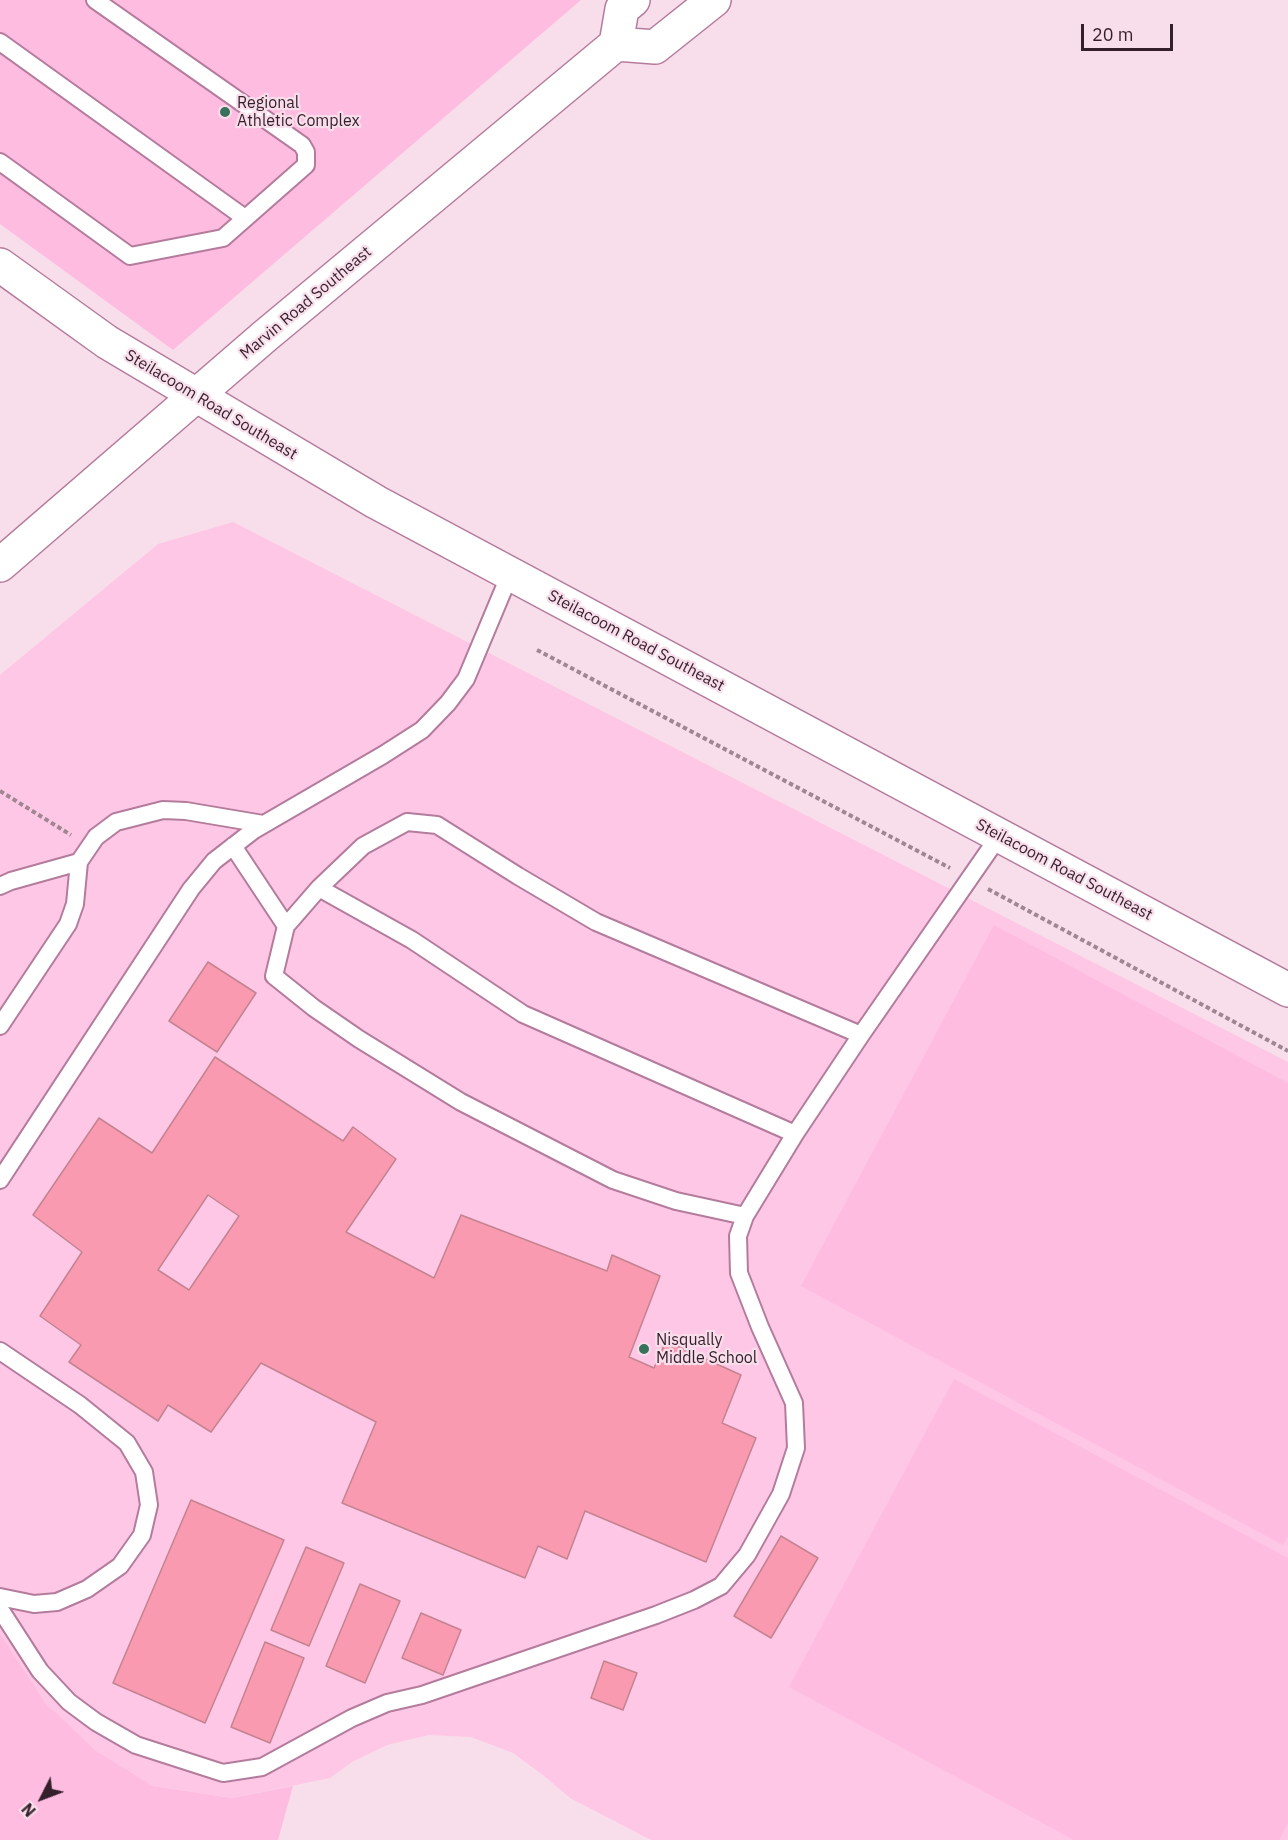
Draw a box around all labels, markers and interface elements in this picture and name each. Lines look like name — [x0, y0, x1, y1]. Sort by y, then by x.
scale bar — [1084, 12, 1176, 50]
text: 20 m — [1092, 23, 1134, 46]
place label: Regional Athletic Complex — [237, 93, 360, 131]
marker: Regional Athletic Complex — [218, 105, 232, 119]
street label: Marvin Road Southeast — [236, 242, 376, 364]
street label: Steilacoom Road Southeast — [121, 346, 301, 464]
street label: Steilacoom Road Southeast — [544, 586, 728, 696]
street label: Steilacoom Road Southeast — [972, 815, 1156, 925]
place label: Nisqually Middle School — [656, 1330, 757, 1368]
marker: Nisqually Middle School — [637, 1342, 651, 1356]
north arrow — [12, 1768, 72, 1828]
text: N — [17, 1799, 40, 1821]

